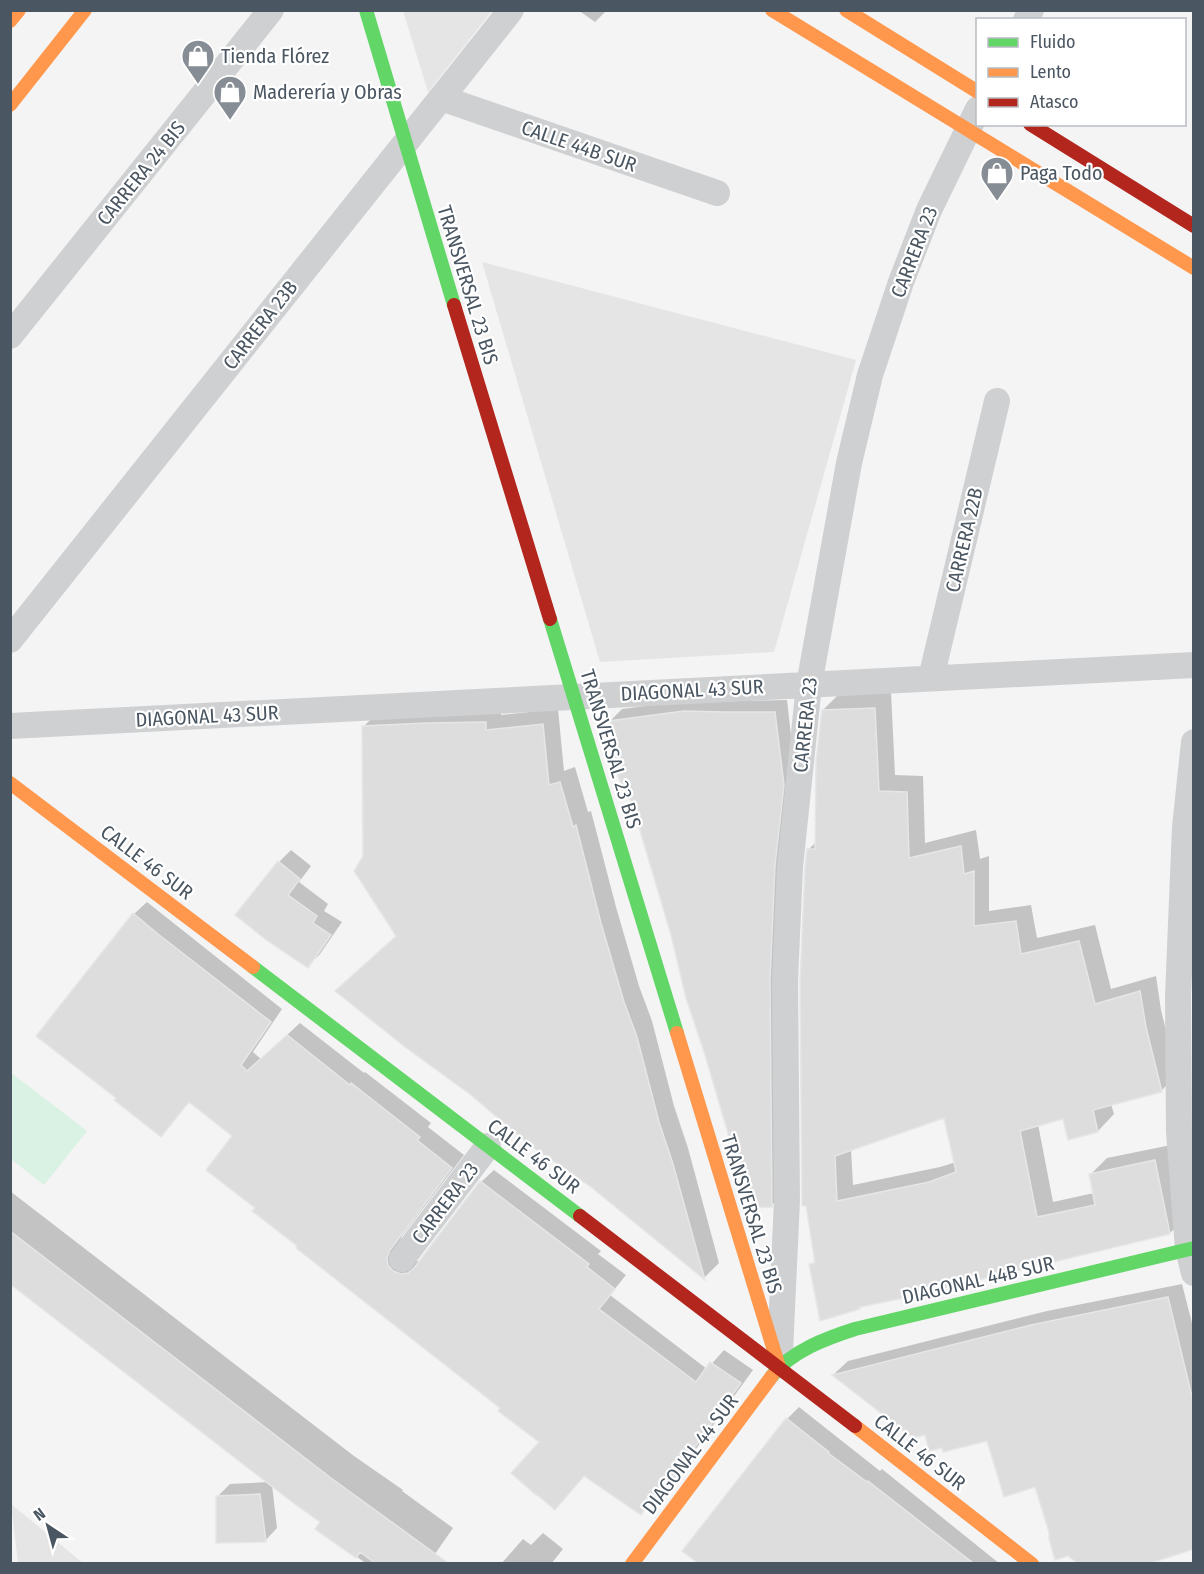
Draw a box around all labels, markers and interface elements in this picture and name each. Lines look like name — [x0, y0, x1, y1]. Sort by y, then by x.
legend — [976, 18, 1186, 126]
text: Fluido — [1030, 31, 1076, 53]
shop icon: Tienda Flórez — [180, 38, 216, 85]
place label: Tienda Flórez — [221, 44, 329, 68]
text: Lento — [1030, 61, 1071, 83]
shop icon: Maderería y Obras — [212, 74, 248, 121]
place label: Maderería y Obras — [253, 80, 402, 104]
text: Atasco — [1030, 91, 1078, 113]
street label: CALLE 44B SUR — [518, 115, 640, 177]
street label: CARRERA 24 BIS — [92, 116, 190, 230]
shop icon: Paga Todo — [979, 155, 1015, 202]
place label: Paga Todo — [1020, 161, 1102, 185]
street label: TRANSVERSAL 23 BIS — [432, 203, 504, 368]
street label: CARRERA 23 — [886, 203, 942, 301]
street label: CARRERA 23B — [218, 276, 302, 374]
street label: CARRERA 22B — [940, 485, 988, 595]
street label: TRANSVERSAL 23 BIS — [575, 667, 647, 832]
street label: DIAGONAL 43 SUR — [620, 674, 764, 706]
street label: CARRERA 23 — [788, 676, 822, 774]
street label: DIAGONAL 43 SUR — [135, 700, 279, 732]
street label: CALLE 46 SUR — [96, 820, 198, 905]
street label: CALLE 46 SUR — [483, 1114, 585, 1199]
street label: TRANSVERSAL 23 BIS — [716, 1132, 788, 1297]
street label: CARRERA 23 — [407, 1158, 483, 1248]
street label: DIAGONAL 44B SUR — [900, 1251, 1056, 1309]
street label: DIAGONAL 44 SUR — [637, 1389, 743, 1519]
street label: CALLE 46 SUR — [870, 1409, 971, 1495]
north arrow — [18, 1496, 78, 1556]
text: N — [30, 1504, 49, 1525]

